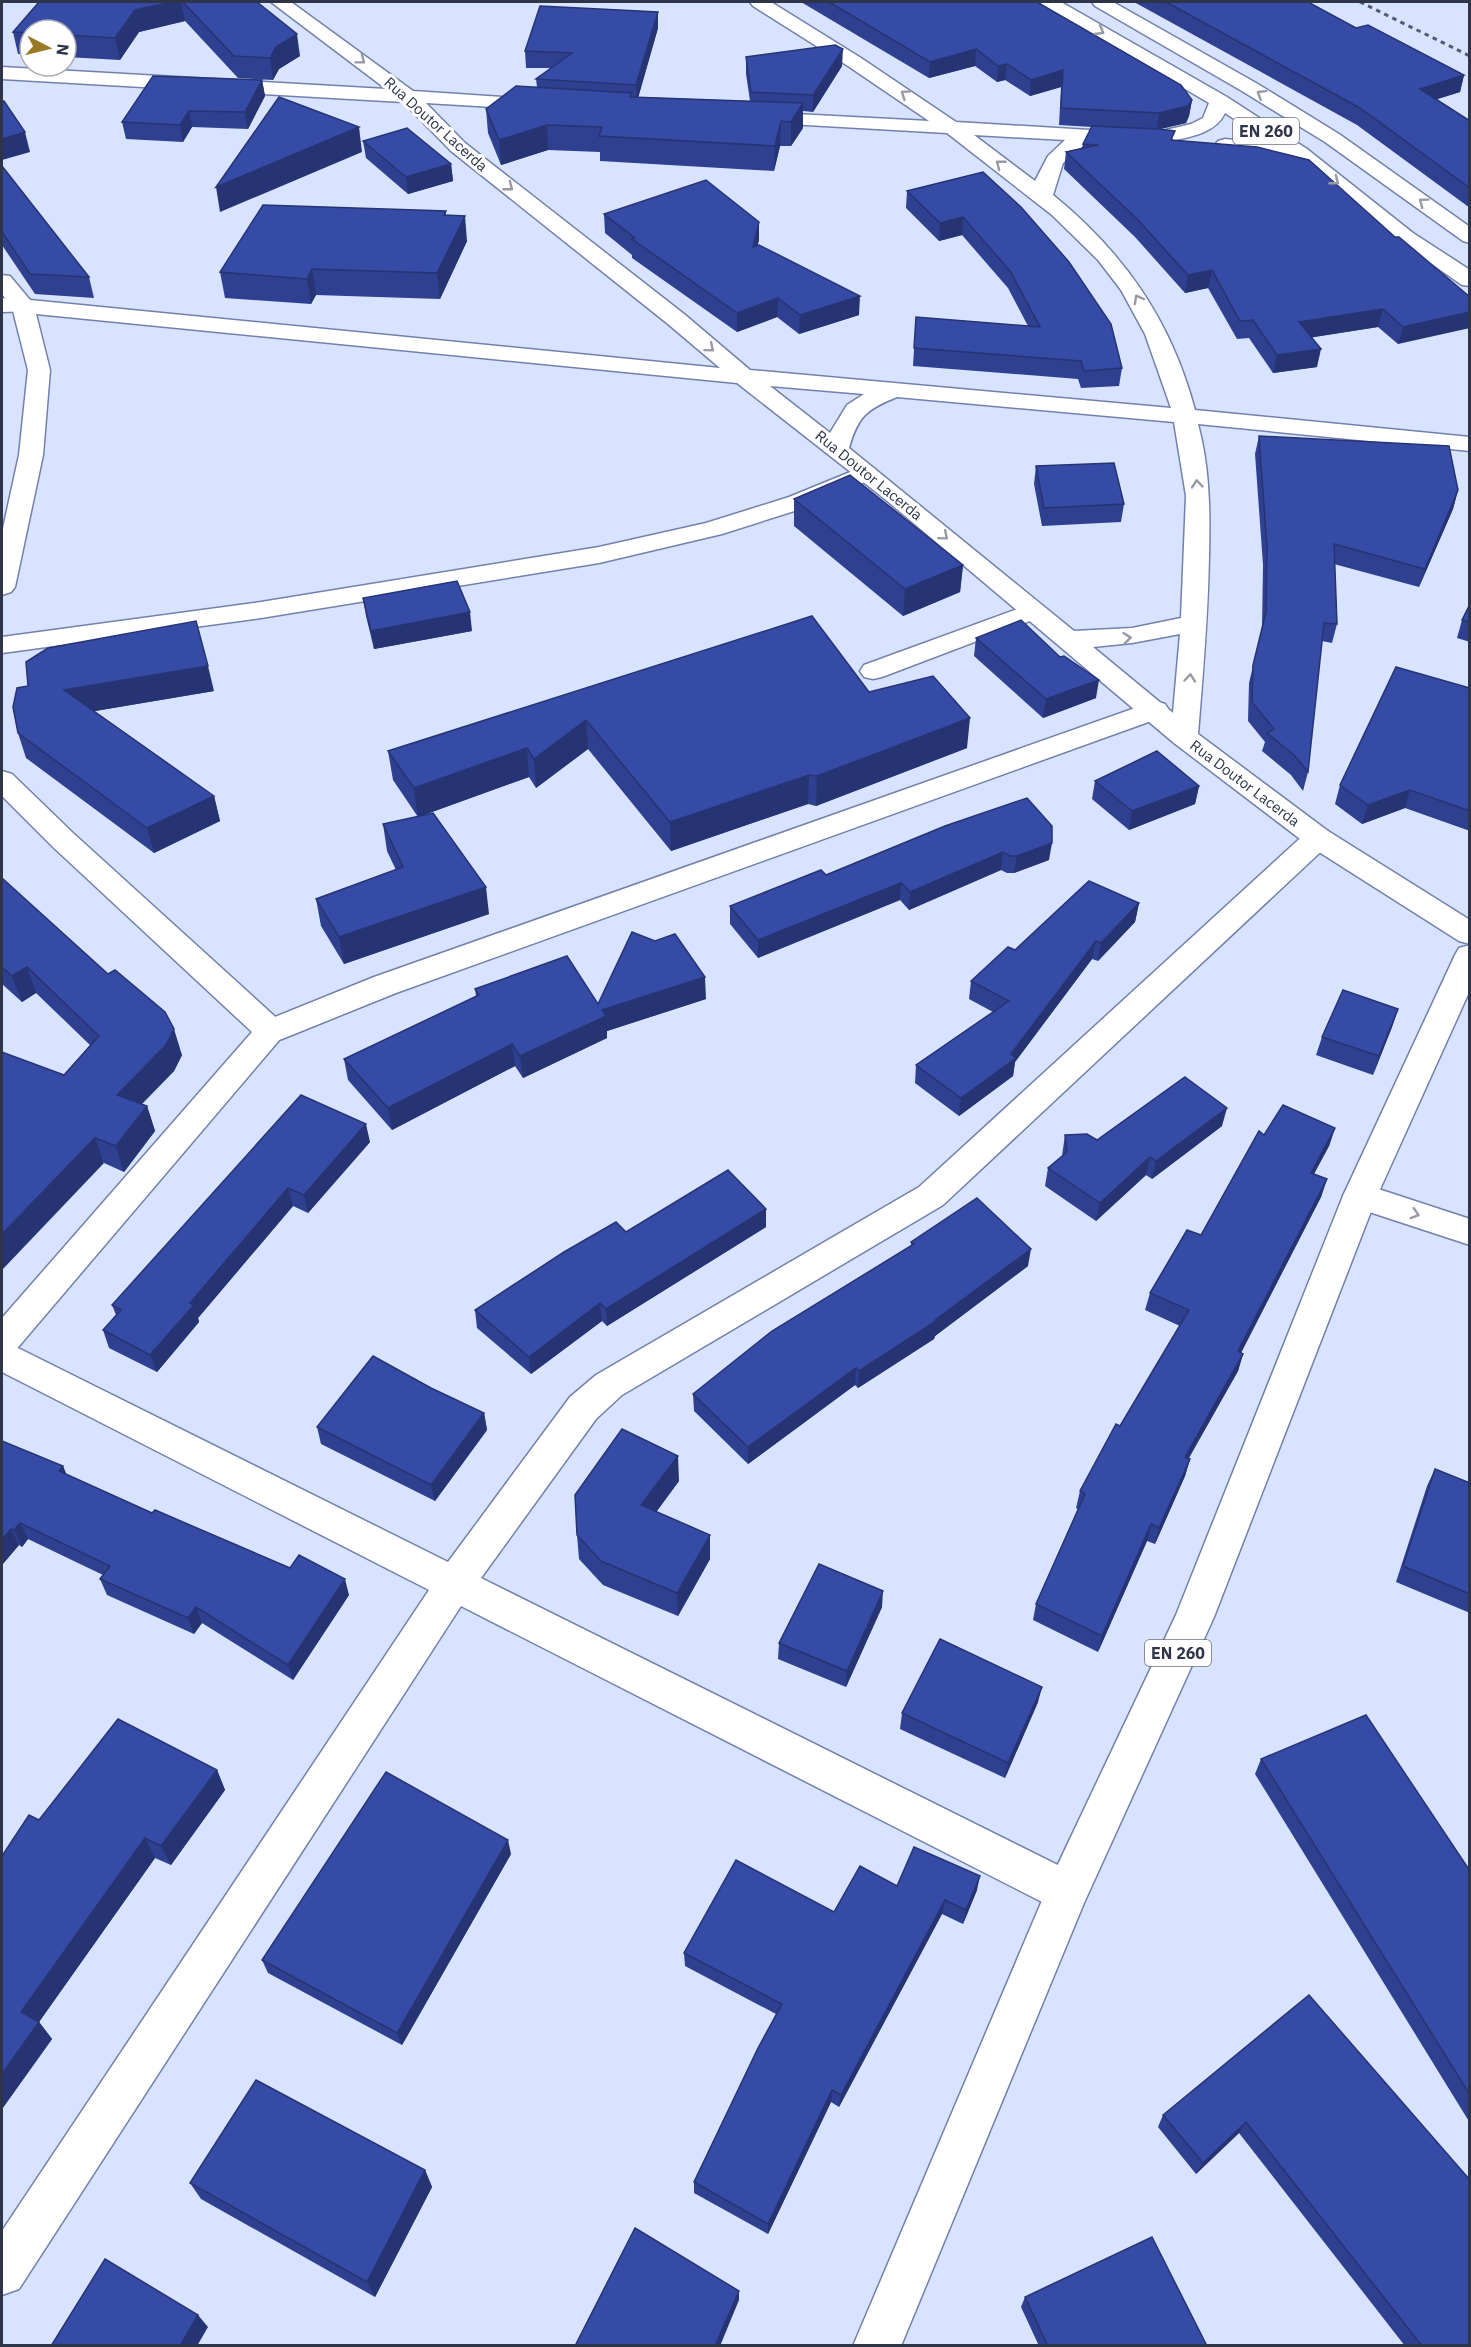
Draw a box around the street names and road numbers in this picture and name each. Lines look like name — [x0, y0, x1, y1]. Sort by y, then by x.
street label: Rua Doutor Lacerda — [380, 73, 492, 175]
road number: EN 260 — [1233, 118, 1299, 144]
street label: Rua Doutor Lacerda — [811, 426, 927, 524]
street label: Rua Doutor Lacerda — [1186, 736, 1304, 830]
road number: EN 260 — [1145, 1640, 1211, 1666]

